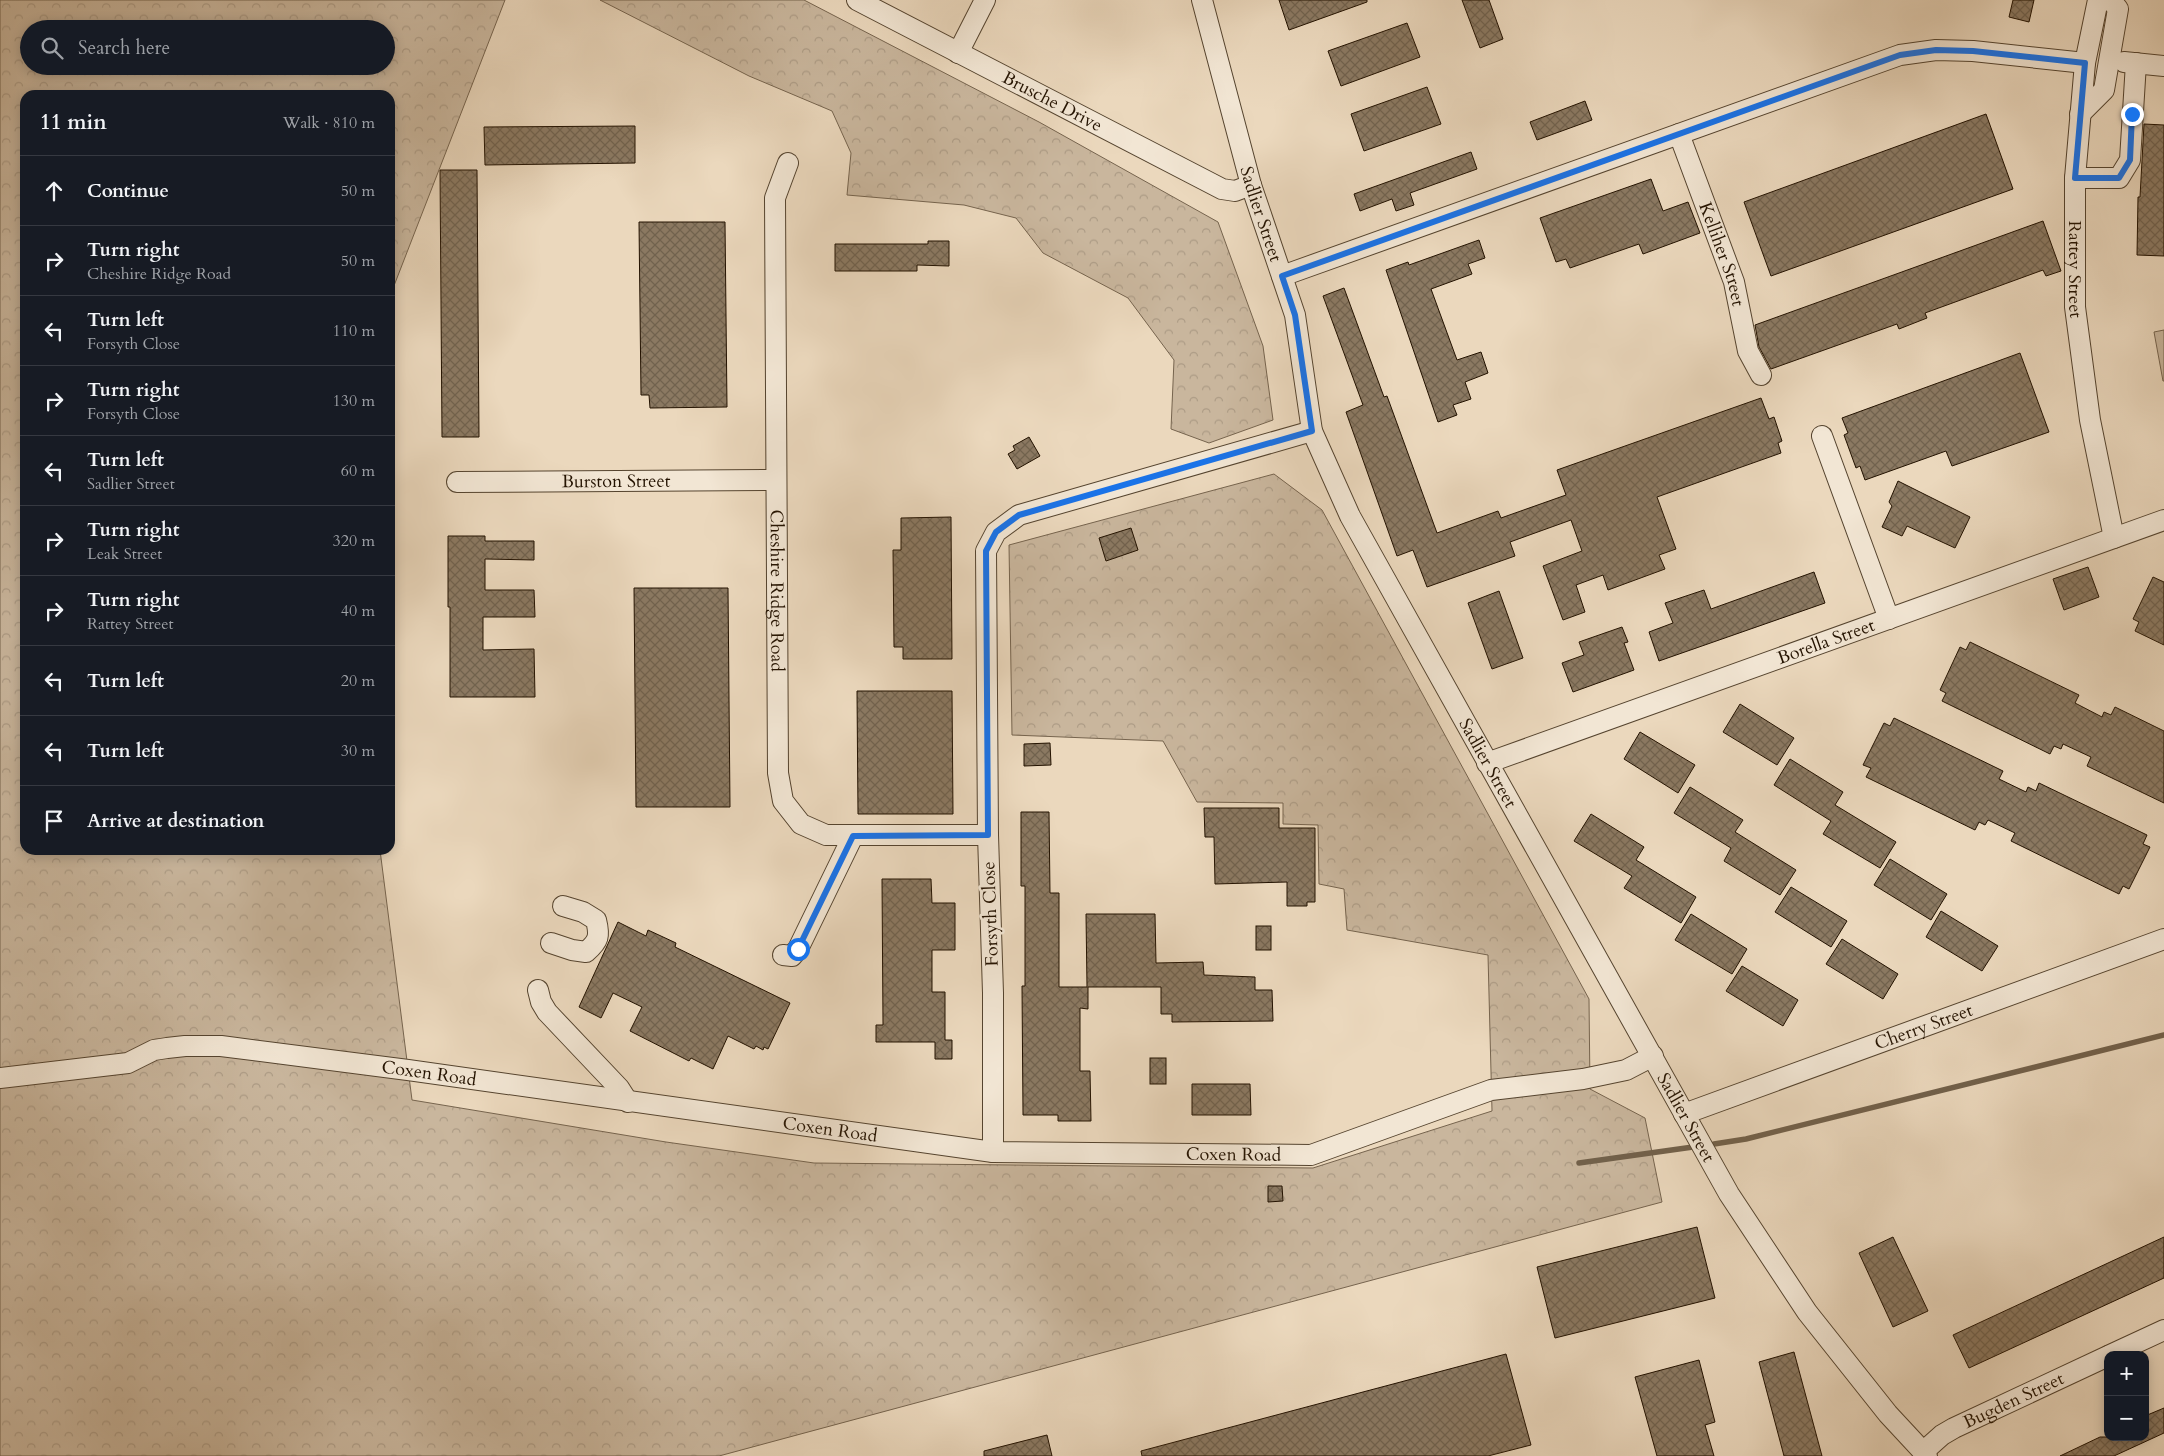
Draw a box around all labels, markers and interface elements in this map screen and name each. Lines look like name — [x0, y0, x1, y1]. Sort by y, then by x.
search box — [20, 20, 395, 75]
icon: search — [38, 34, 66, 62]
text: Search here — [78, 35, 170, 61]
street label: Brusche Drive — [998, 65, 1106, 138]
route end — [2121, 103, 2144, 126]
text: 11 min — [40, 108, 107, 137]
text: Walk · 810 m — [283, 112, 375, 134]
street label: Sadlier Street — [1234, 164, 1288, 265]
icon: ahead — [40, 177, 68, 205]
text: Continue — [87, 178, 169, 204]
text: 50 m — [341, 180, 375, 202]
street label: Kelliher Street — [1692, 199, 1751, 309]
street label: Rattey Street — [2062, 220, 2088, 320]
text: Turn right — [87, 237, 179, 263]
icon: right — [40, 247, 68, 275]
text: 50 m — [341, 250, 375, 272]
text: Cheshire Ridge Road — [87, 263, 231, 285]
text: Turn left — [87, 307, 164, 333]
icon: left — [40, 317, 68, 345]
text: 110 m — [333, 320, 375, 342]
text: Forsyth Close — [87, 333, 180, 355]
text: Turn right — [87, 377, 179, 403]
icon: right — [40, 387, 68, 415]
text: 130 m — [333, 390, 375, 412]
text: Forsyth Close — [87, 403, 180, 425]
text: Turn left — [87, 447, 164, 473]
icon: left — [40, 457, 68, 485]
text: 60 m — [341, 460, 375, 482]
street label: Burston Street — [562, 469, 671, 494]
text: Sadlier Street — [87, 473, 175, 495]
street label: Cheshire Ridge Road — [764, 509, 789, 672]
text: Turn right — [87, 517, 179, 543]
icon: right — [40, 527, 68, 555]
text: 320 m — [333, 530, 375, 552]
text: Leak Street — [87, 543, 162, 565]
text: Turn right — [87, 587, 179, 613]
icon: right — [40, 597, 68, 625]
text: 40 m — [341, 600, 375, 622]
text: Rattey Street — [87, 613, 174, 635]
street label: Borella Street — [1774, 613, 1878, 671]
icon: left — [40, 667, 68, 695]
text: Turn left — [87, 668, 164, 694]
text: 20 m — [341, 670, 375, 692]
street label: Sadlier Street — [1453, 714, 1523, 813]
icon: left — [40, 737, 68, 765]
text: Turn left — [87, 738, 164, 764]
text: 30 m — [341, 740, 375, 762]
icon: arrive — [40, 807, 68, 835]
text: Arrive at destination — [87, 808, 264, 834]
street label: Forsyth Close — [976, 861, 1005, 967]
route start — [787, 938, 810, 961]
street label: Cherry Street — [1871, 998, 1977, 1056]
street label: Coxen Road — [380, 1055, 478, 1092]
street label: Sadlier Street — [1651, 1068, 1721, 1167]
street label: Coxen Road — [781, 1111, 879, 1149]
street label: Coxen Road — [1186, 1142, 1282, 1168]
map controls — [2104, 1351, 2149, 1441]
button: + — [2104, 1351, 2149, 1396]
street label: Bugden Street — [1959, 1366, 2068, 1435]
button: − — [2104, 1396, 2149, 1441]

